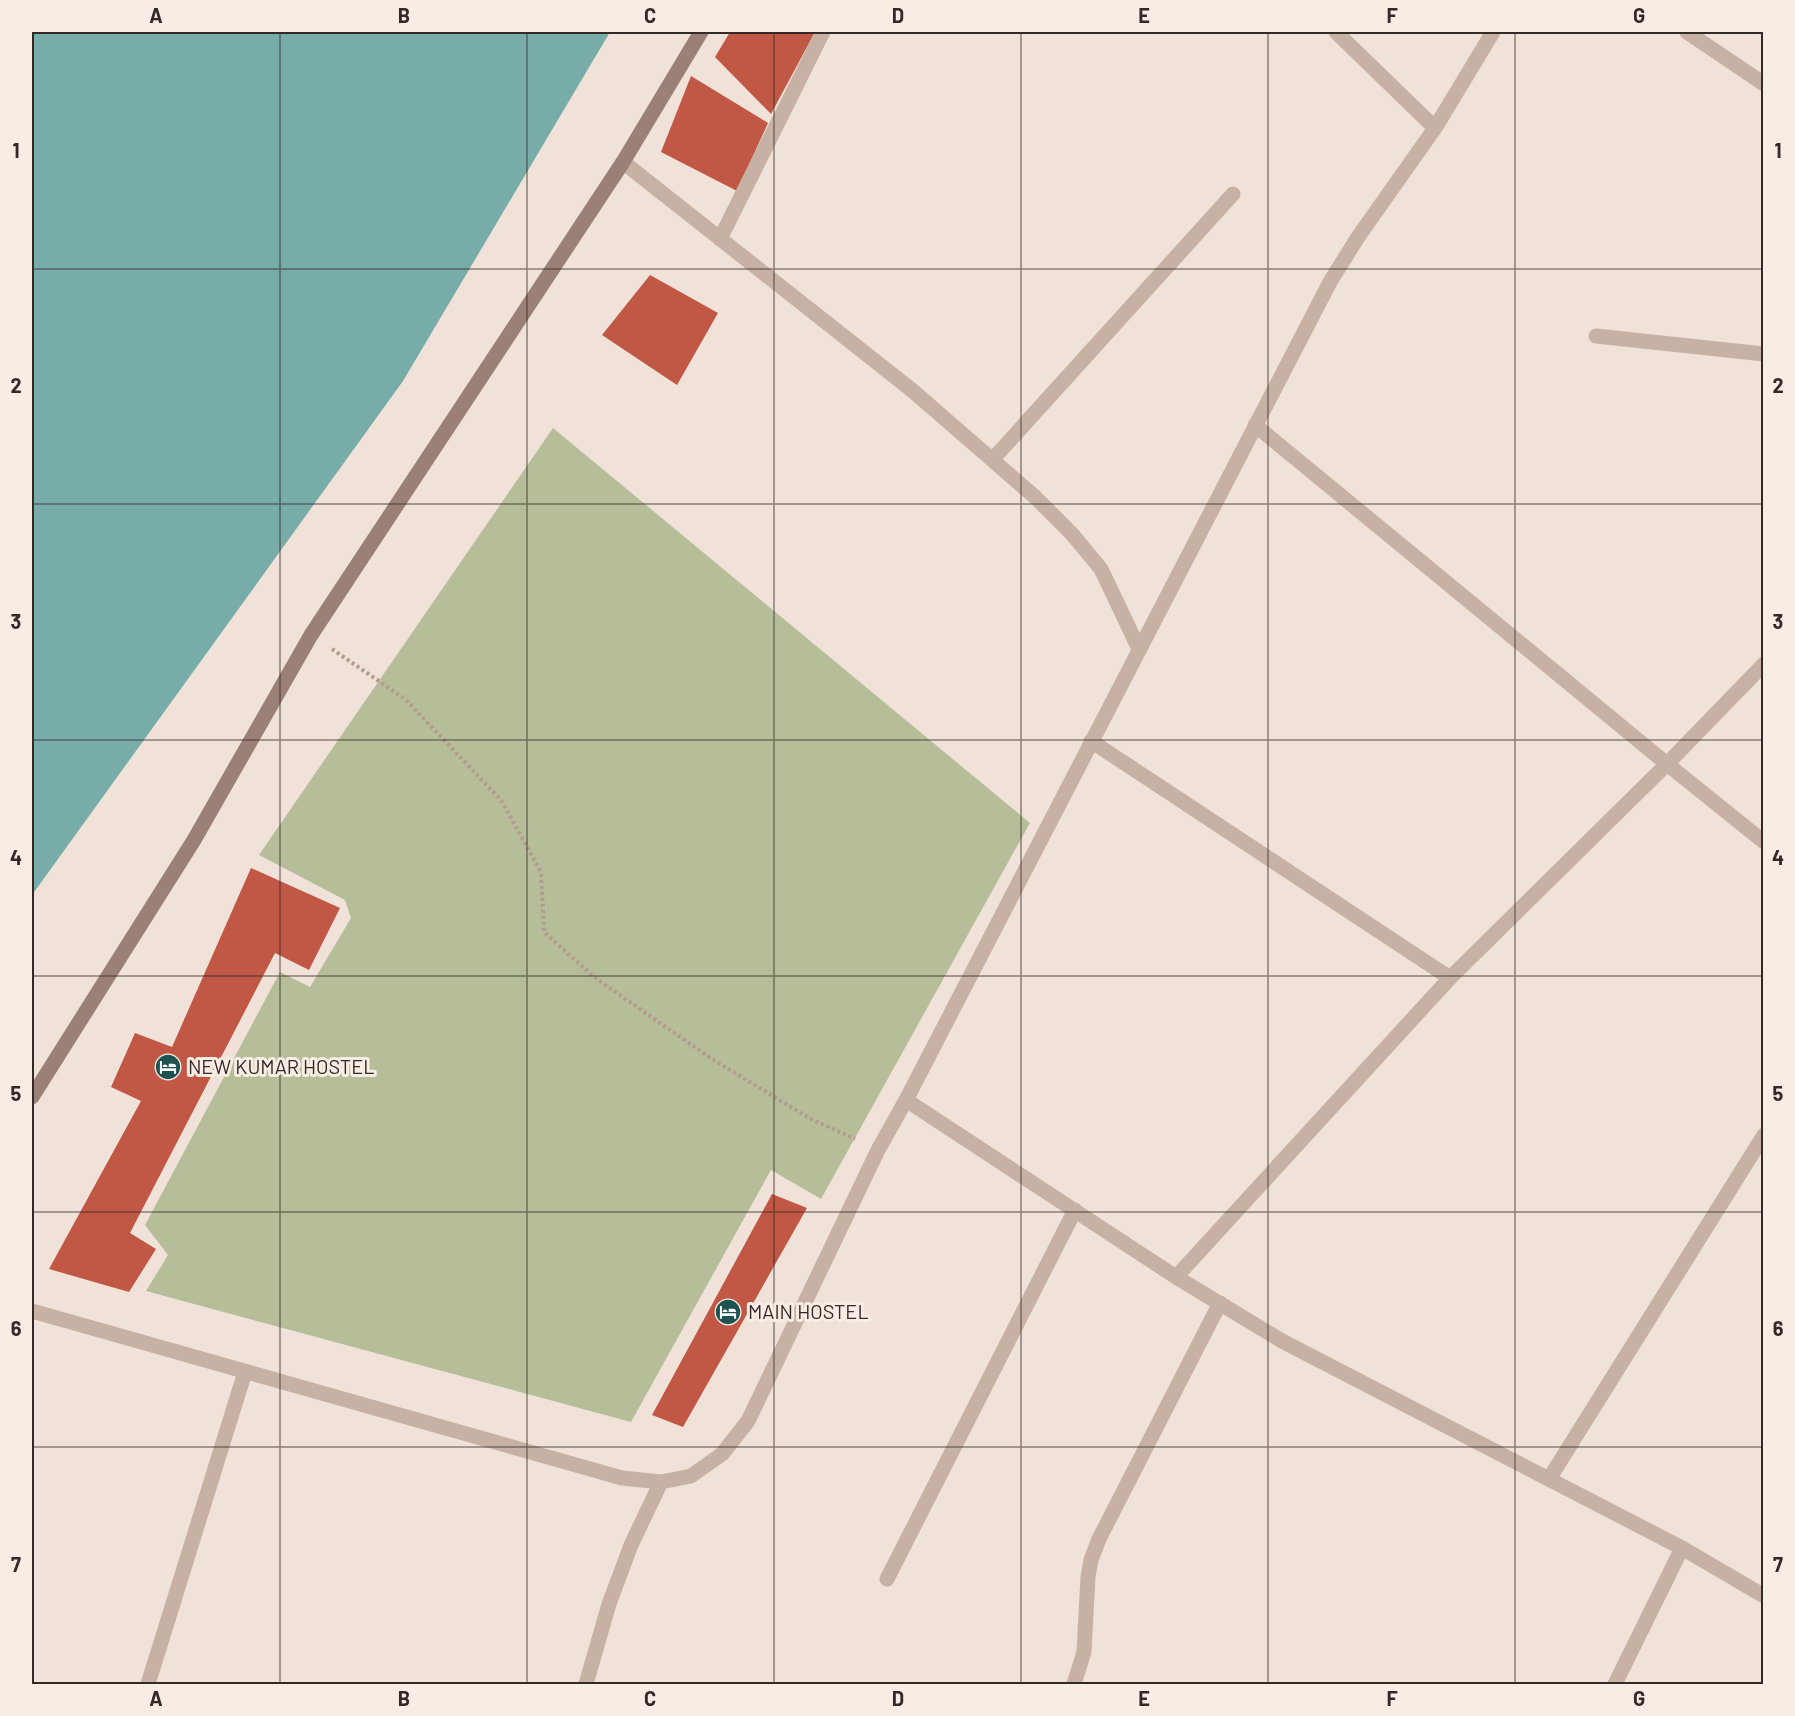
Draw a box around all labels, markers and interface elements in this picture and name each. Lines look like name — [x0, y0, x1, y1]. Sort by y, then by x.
text: A — [149, 3, 163, 27]
text: B — [398, 3, 410, 27]
text: C — [644, 3, 656, 27]
text: D — [892, 3, 904, 27]
text: E — [1138, 3, 1150, 27]
text: F — [1386, 3, 1398, 27]
text: G — [1633, 3, 1645, 27]
text: 1 — [12, 138, 20, 162]
text: 1 — [1774, 138, 1782, 162]
text: 2 — [10, 373, 22, 397]
text: 2 — [1772, 373, 1784, 397]
text: 3 — [11, 609, 21, 633]
text: 3 — [1773, 609, 1783, 633]
text: 4 — [10, 845, 22, 869]
text: 4 — [1772, 845, 1784, 869]
hotel icon: NEW KUMAR HOSTEL — [153, 1052, 183, 1082]
place label: NEW KUMAR HOSTEL — [188, 1054, 375, 1078]
text: 5 — [11, 1081, 22, 1105]
text: 5 — [1773, 1081, 1784, 1105]
hotel icon: MAIN HOSTEL — [713, 1297, 743, 1327]
place label: MAIN HOSTEL — [748, 1299, 869, 1323]
text: 6 — [11, 1316, 22, 1340]
text: 6 — [1773, 1316, 1784, 1340]
text: 7 — [11, 1552, 21, 1576]
text: 7 — [1773, 1552, 1783, 1576]
text: A — [149, 1686, 163, 1710]
text: B — [398, 1686, 410, 1710]
text: C — [644, 1686, 656, 1710]
text: D — [892, 1686, 904, 1710]
text: E — [1138, 1686, 1150, 1710]
text: F — [1386, 1686, 1398, 1710]
text: G — [1633, 1686, 1645, 1710]

